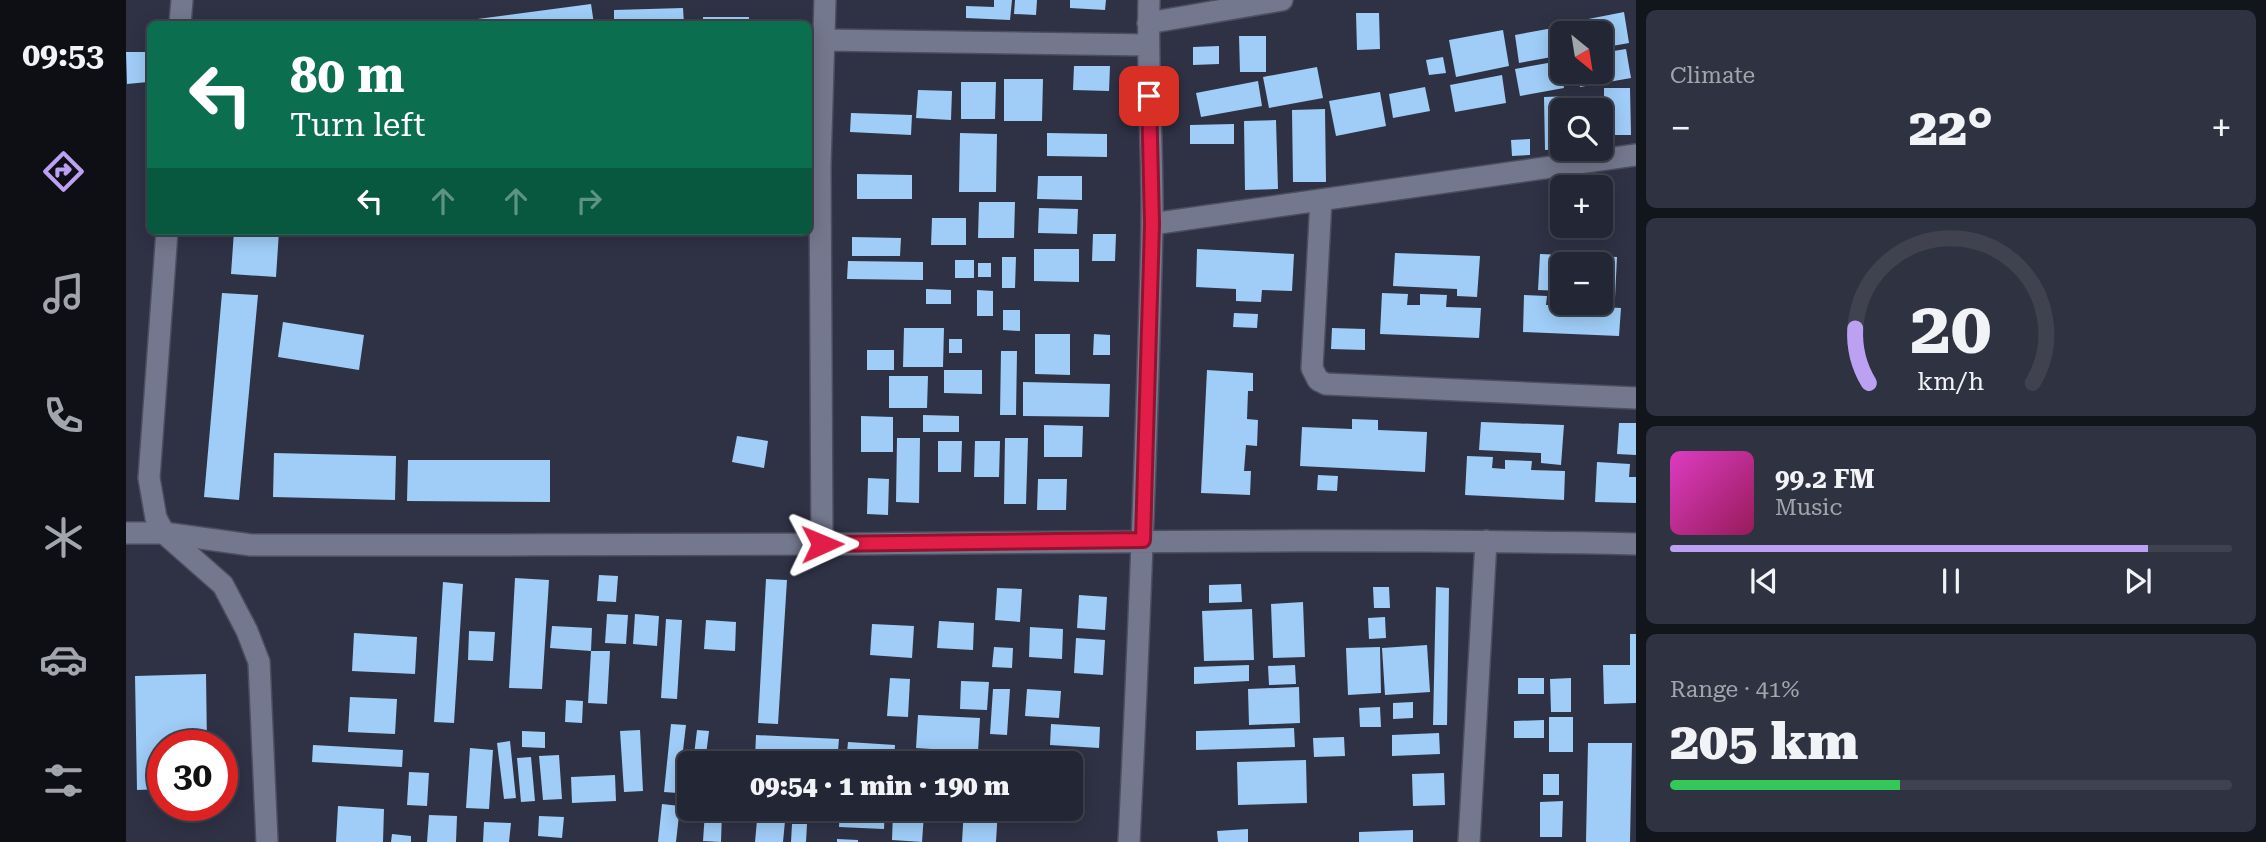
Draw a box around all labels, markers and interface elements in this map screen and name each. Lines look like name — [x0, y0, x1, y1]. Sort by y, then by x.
north arrow — [1550, 21, 1614, 84]
map controls — [1550, 21, 1613, 315]
text: 09:53 — [22, 36, 104, 74]
text: 80 m — [290, 47, 405, 104]
icon: left — [175, 49, 266, 140]
text: Climate — [1670, 62, 1755, 89]
pin — [1119, 66, 1179, 126]
icon: arrive — [1130, 77, 1168, 115]
text: 22° — [1909, 97, 1993, 158]
button: search — [1550, 98, 1613, 161]
text: Turn left — [290, 106, 425, 144]
text: − — [1670, 106, 1691, 150]
text: + — [2211, 106, 2232, 150]
icon: directions — [39, 147, 88, 196]
button: + — [1550, 175, 1613, 238]
icon: left — [351, 182, 389, 220]
icon: ahead — [424, 182, 462, 220]
icon: ahead — [497, 182, 535, 220]
icon: right — [570, 182, 608, 220]
button: − — [1550, 252, 1613, 315]
icon: music — [39, 269, 88, 318]
text: 20 — [1910, 286, 1992, 371]
text: km/h — [1918, 367, 1984, 396]
icon: phone — [39, 391, 88, 440]
text: 99.2 FM — [1775, 464, 1875, 494]
text: Music — [1775, 494, 1842, 521]
position arrow — [785, 507, 859, 581]
icon: climate — [39, 513, 88, 562]
icon: previous — [1745, 562, 1783, 600]
icon: pause — [1932, 562, 1970, 600]
icon: next — [2119, 562, 2157, 600]
icon: car — [39, 635, 88, 684]
text: Range · 41% — [1670, 676, 1799, 703]
text: 205 km — [1670, 711, 1858, 772]
speed limit sign: 30 — [147, 730, 238, 821]
icon: filters — [39, 756, 88, 805]
text: 09:54 · 1 min · 190 m — [750, 771, 1010, 801]

